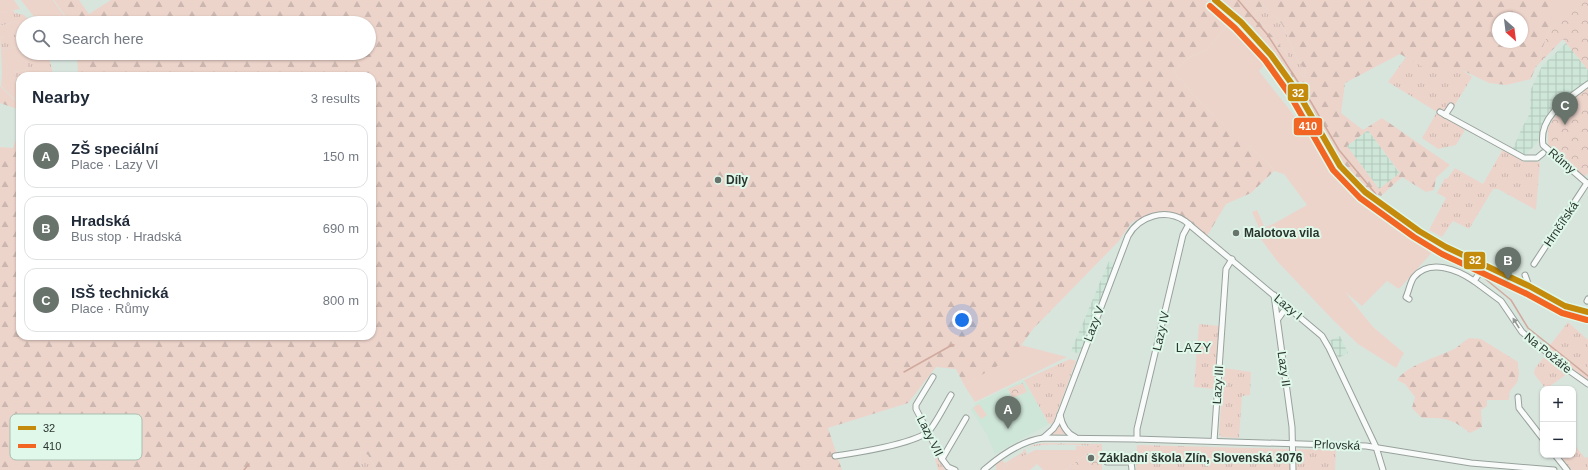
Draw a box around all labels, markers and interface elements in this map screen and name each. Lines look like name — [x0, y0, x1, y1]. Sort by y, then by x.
north arrow — [1492, 12, 1528, 48]
search box — [16, 16, 376, 60]
icon: search — [30, 27, 52, 49]
text: Search here — [62, 30, 144, 47]
line badge: 32 — [1287, 83, 1309, 102]
text: 32 — [1292, 87, 1304, 99]
text: Nearby — [32, 88, 90, 107]
text: 3 results — [311, 91, 360, 106]
pin: C — [1552, 92, 1578, 125]
line badge: 410 — [1293, 117, 1323, 136]
text: 410 — [1299, 120, 1317, 132]
text: ZŠ speciální — [71, 140, 159, 157]
street label: Růmy — [1546, 145, 1578, 177]
text: A — [41, 149, 51, 164]
text: 150 m — [323, 149, 359, 164]
text: Place · Lazy VI — [71, 157, 158, 172]
place label: Díly — [726, 173, 748, 187]
marker: Díly — [713, 175, 723, 185]
street label: Hrnčířská — [1541, 199, 1581, 249]
text: Hradská — [71, 212, 130, 229]
text: B — [41, 221, 51, 236]
text: 690 m — [323, 221, 359, 236]
place label: Malotova vila — [1244, 226, 1320, 240]
marker: Malotova vila — [1231, 228, 1241, 238]
text: Bus stop · Hradská — [71, 229, 182, 244]
pin: B — [1495, 247, 1521, 280]
line badge: 32 — [1463, 251, 1486, 270]
text: 32 — [1469, 254, 1481, 266]
text: ISŠ technická — [71, 284, 169, 301]
street label: Lazy I — [1271, 291, 1305, 323]
text: C — [41, 293, 51, 308]
text: 800 m — [323, 293, 359, 308]
text: Place · Růmy — [71, 301, 149, 316]
street label: Lazy V — [1081, 304, 1107, 344]
your location — [952, 310, 972, 330]
street label: Lazy IV — [1150, 310, 1172, 352]
one-way arrow — [1513, 317, 1520, 329]
street label: Na Požáře — [1522, 330, 1575, 376]
district label: LAZY — [1176, 340, 1212, 355]
street label: Lazy II — [1275, 351, 1293, 387]
street label: Lazy III — [1210, 365, 1226, 405]
map controls — [1540, 386, 1576, 458]
button: + — [1540, 386, 1576, 422]
pin: A — [995, 396, 1021, 429]
legend — [10, 414, 142, 460]
street label: Lazy VII — [914, 414, 946, 458]
text: 32 — [43, 422, 55, 434]
button: − — [1540, 422, 1576, 458]
street label: Prlovská — [1314, 437, 1361, 453]
text: 410 — [43, 440, 61, 452]
place label: Základní škola Zlín, Slovenská 3076 — [1099, 451, 1303, 465]
marker: Základní škola Zlín, Slovenská 3076 — [1086, 453, 1096, 463]

